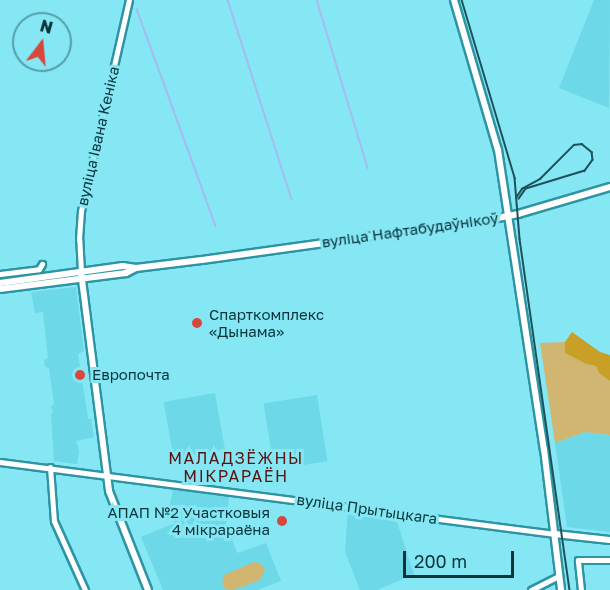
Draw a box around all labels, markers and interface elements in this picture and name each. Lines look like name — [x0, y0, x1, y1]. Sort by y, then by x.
north arrow — [12, 12, 72, 72]
text: N — [38, 15, 55, 38]
street label: вуліца Івана Кеніка — [73, 64, 123, 208]
street label: вуліца Нафтабудаўнікоў — [321, 209, 499, 251]
place label: Спарткомплекс «Дынама» — [209, 305, 324, 340]
marker: Спарткомплекс «Дынама» — [190, 316, 204, 330]
place label: Европочта — [92, 366, 170, 384]
marker: Европочта — [73, 368, 87, 382]
district label: МАЛАДЗЁЖНЫ МІКРАРАЁН — [168, 448, 304, 486]
street label: вуліца Прытыцкага — [296, 490, 438, 528]
place label: АПАП №2 Участковыя 4 мікрараёна — [107, 503, 270, 538]
marker: АПАП №2 Участковыя 4 мікрараёна — [275, 514, 289, 528]
scale bar — [406, 539, 517, 577]
text: 200 m — [414, 550, 467, 572]

